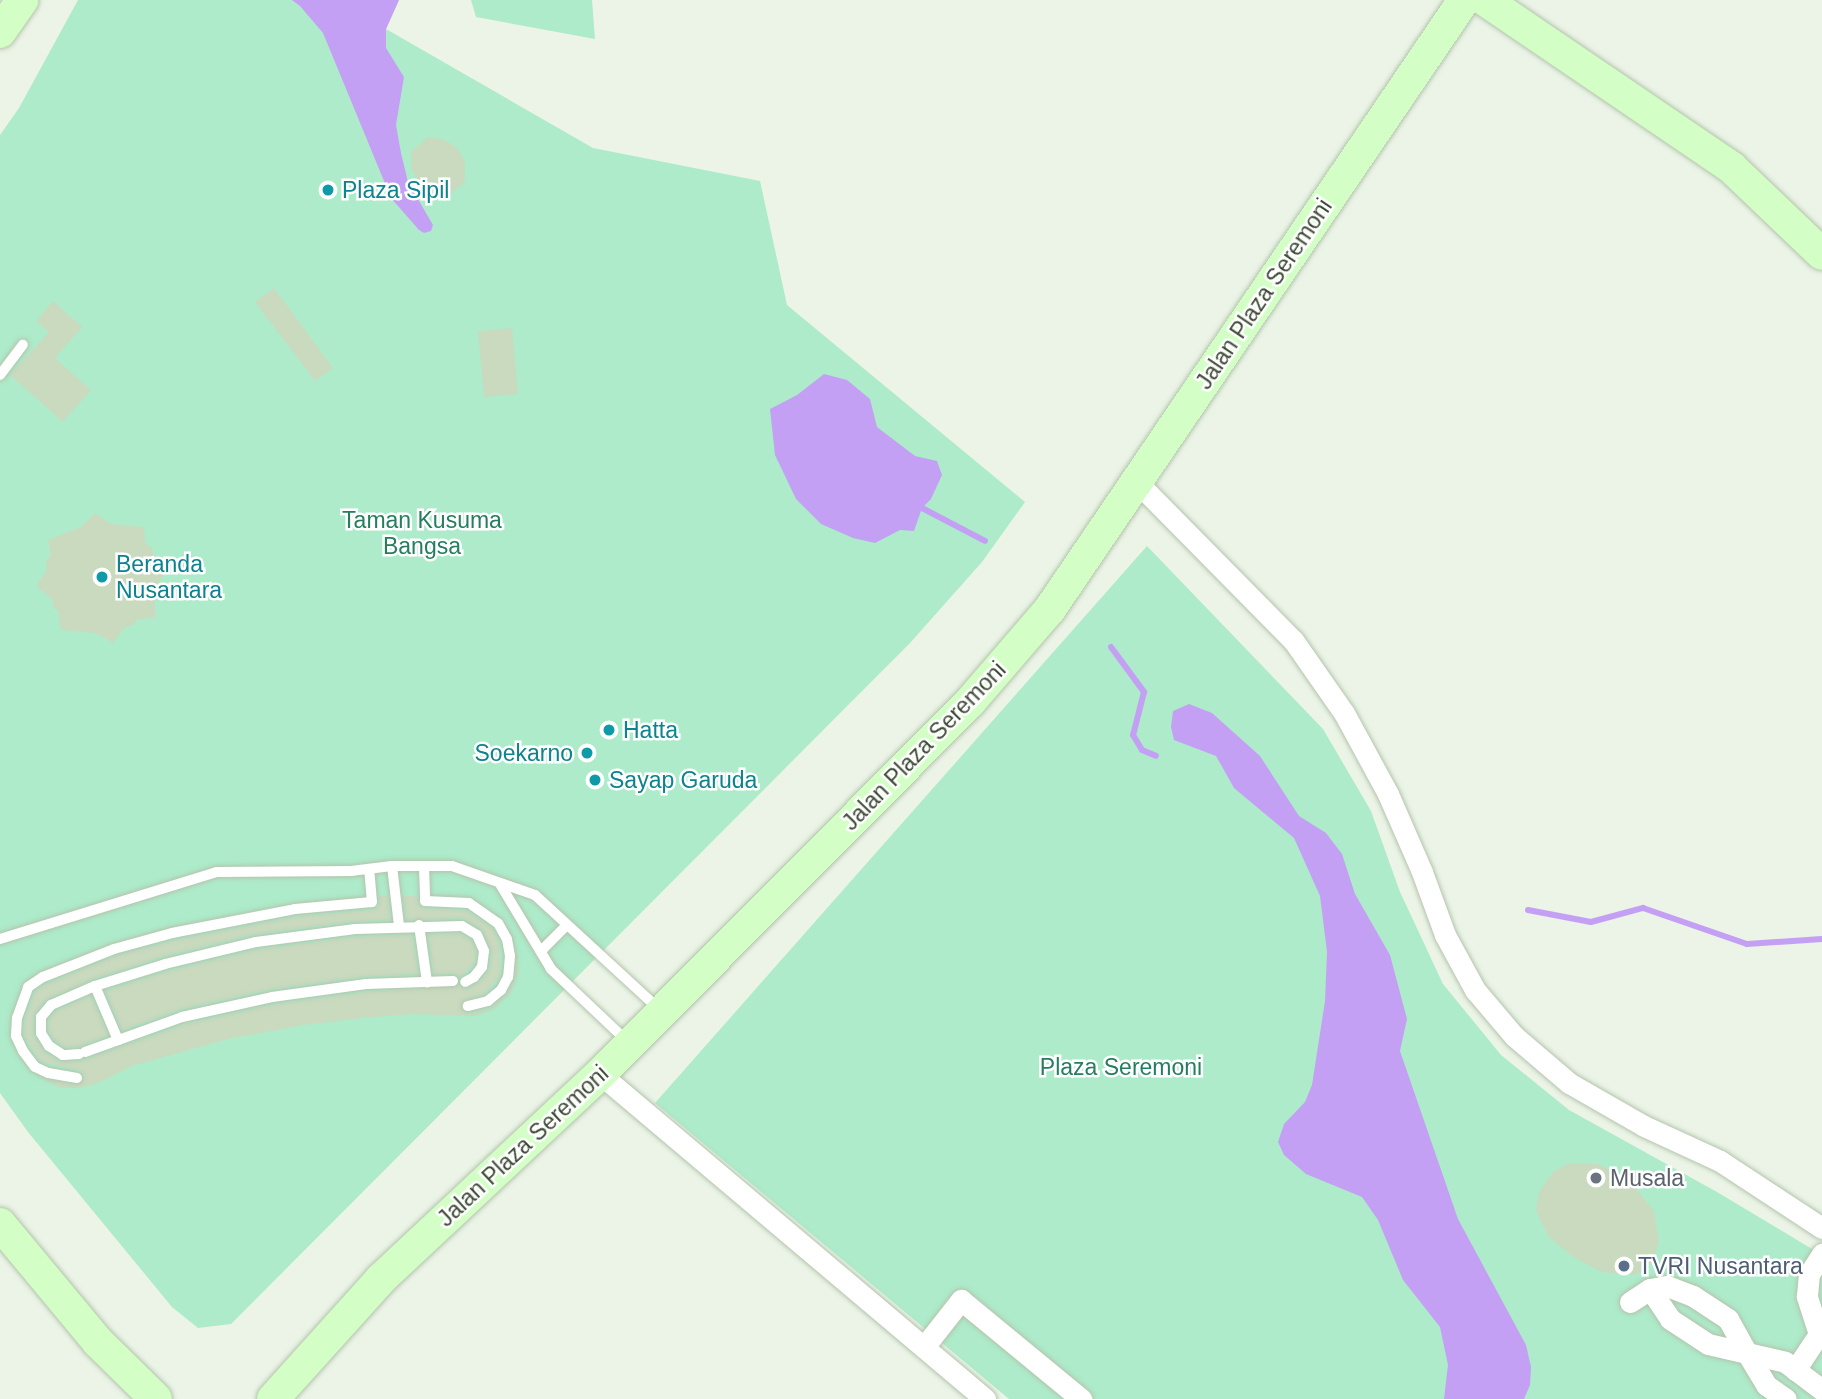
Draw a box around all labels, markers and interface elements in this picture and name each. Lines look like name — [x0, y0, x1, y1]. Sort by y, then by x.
place label: Plaza Sipil — [342, 176, 449, 204]
marker: Plaza Sipil — [320, 182, 336, 198]
street label: Jalan Plaza Seremoni — [1190, 194, 1338, 394]
park label: Taman Kusuma Bangsa — [342, 506, 502, 560]
place label: Beranda Nusantara — [116, 550, 222, 604]
marker: Beranda Nusantara — [94, 569, 110, 585]
street label: Jalan Plaza Seremoni — [836, 656, 1012, 836]
place label: Hatta — [623, 716, 678, 744]
marker: Hatta — [601, 722, 617, 738]
place label: Soekarno — [475, 739, 573, 767]
marker: Soekarno — [579, 745, 595, 761]
place label: Sayap Garuda — [609, 766, 757, 794]
marker: Sayap Garuda — [587, 772, 603, 788]
park label: Plaza Seremoni — [1040, 1053, 1202, 1081]
street label: Jalan Plaza Seremoni — [432, 1060, 614, 1232]
place label: Musala — [1610, 1164, 1684, 1192]
marker: Musala — [1588, 1170, 1604, 1186]
place label: TVRI Nusantara — [1638, 1252, 1803, 1280]
marker: TVRI Nusantara — [1616, 1258, 1632, 1274]

